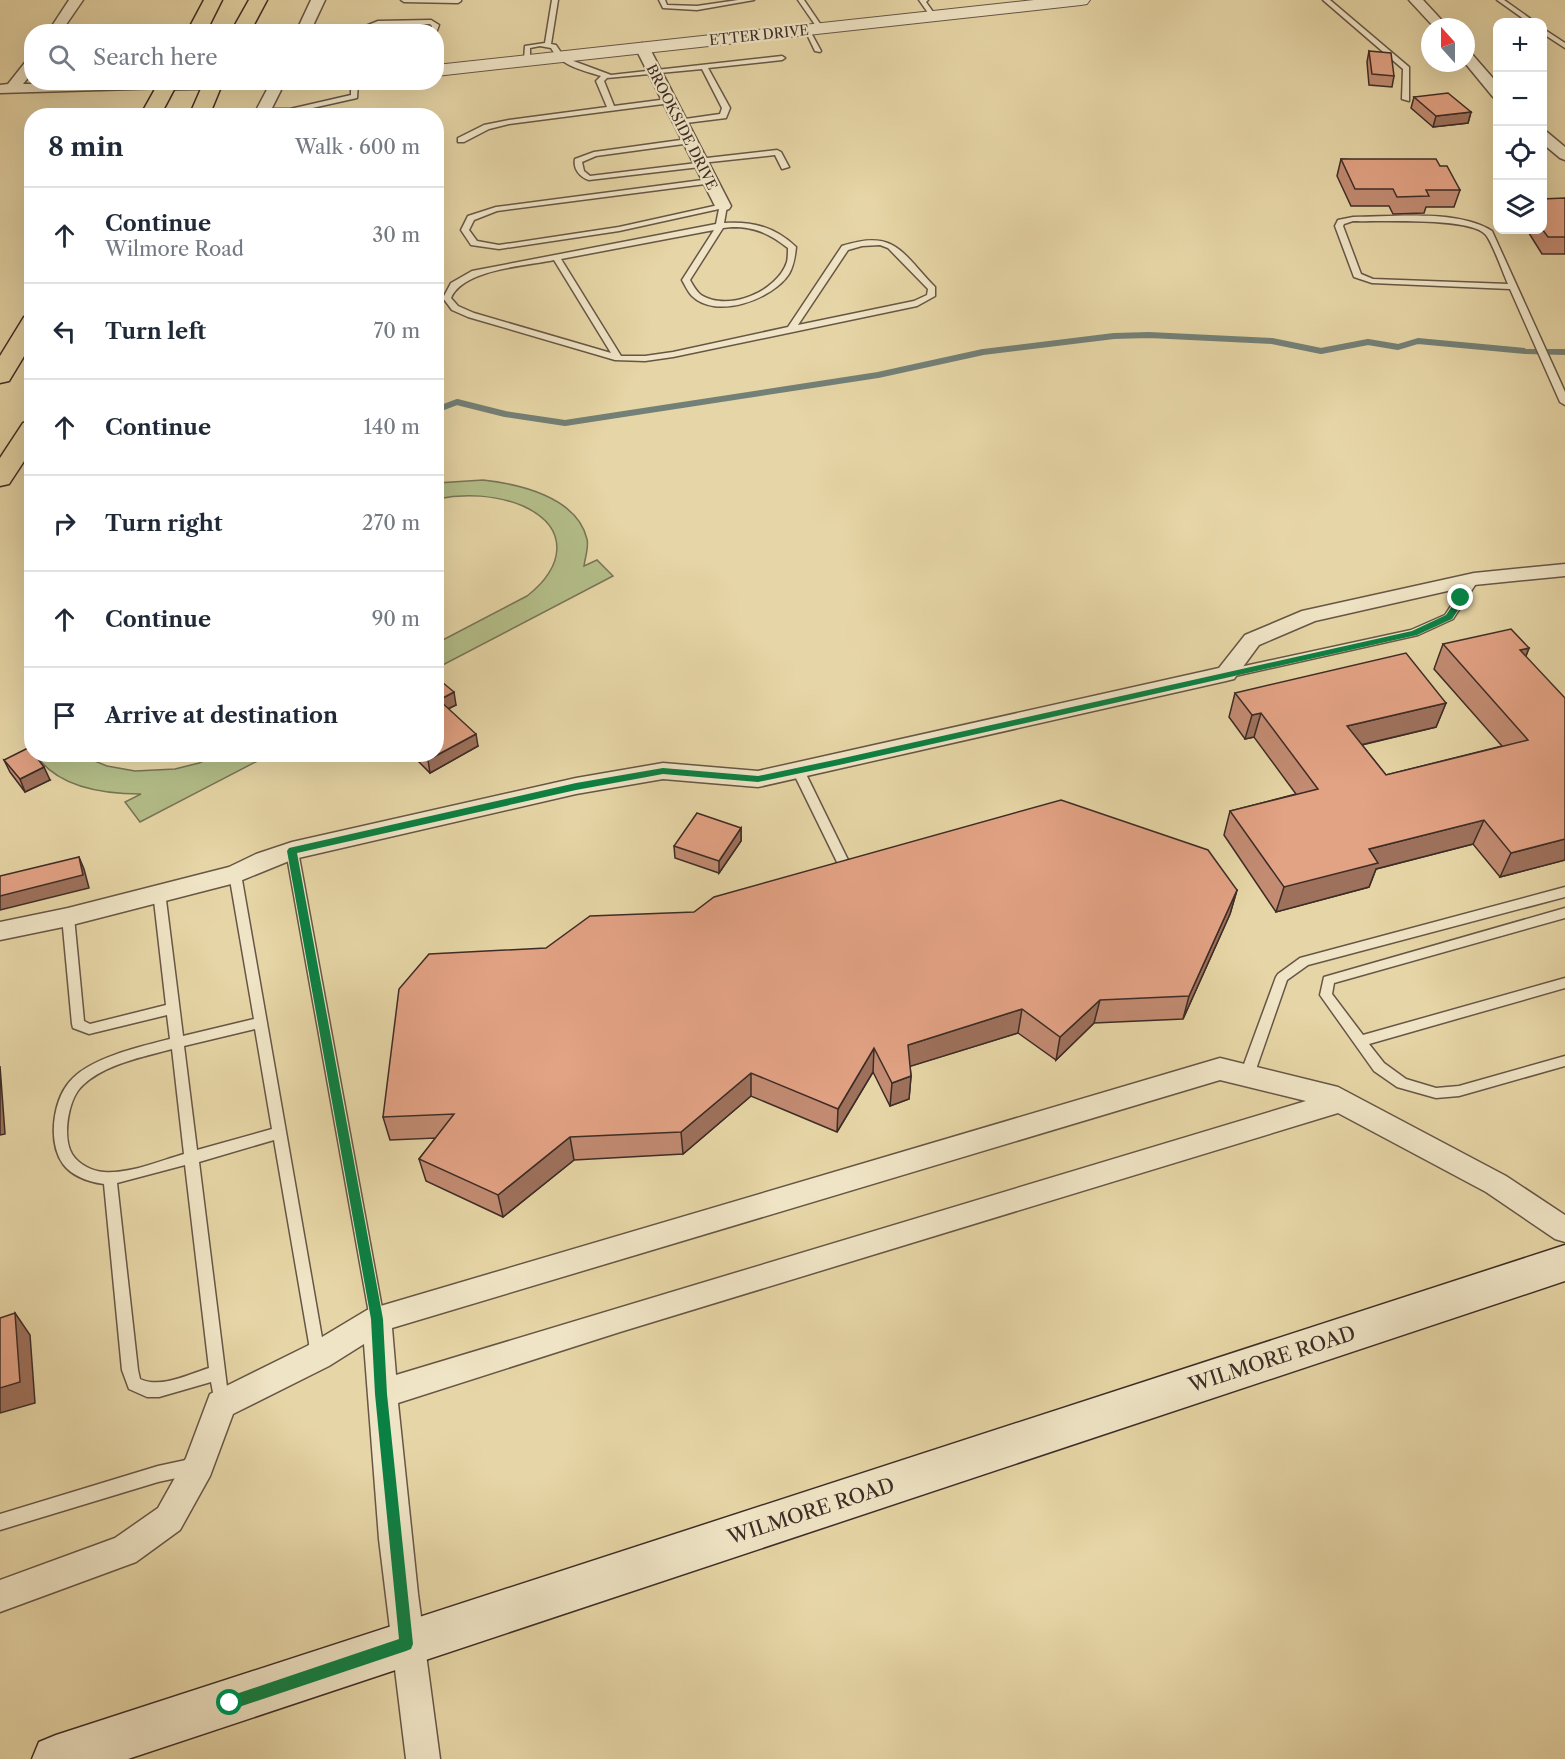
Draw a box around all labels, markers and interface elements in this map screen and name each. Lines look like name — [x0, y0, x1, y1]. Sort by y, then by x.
north arrow — [1421, 18, 1475, 72]
map controls — [1493, 18, 1547, 234]
button: + — [1493, 18, 1547, 72]
street label: ETTER DRIVE — [708, 21, 810, 49]
search box — [24, 24, 444, 90]
icon: search — [45, 41, 78, 74]
text: Search here — [93, 44, 218, 71]
street label: BROOKSIDE DRIVE — [643, 61, 721, 193]
button: − — [1493, 72, 1547, 126]
button: locate — [1493, 126, 1547, 180]
text: 8 min — [48, 131, 124, 163]
text: Walk · 600 m — [295, 135, 420, 159]
button: layers — [1493, 180, 1547, 234]
text: Continue — [105, 210, 211, 237]
icon: ahead — [48, 219, 81, 252]
text: 30 m — [372, 223, 420, 247]
text: Wilmore Road — [105, 237, 244, 261]
icon: left — [48, 315, 81, 348]
text: Turn left — [105, 318, 206, 345]
text: 70 m — [374, 319, 420, 343]
icon: ahead — [48, 411, 81, 444]
text: Continue — [105, 414, 211, 441]
text: 140 m — [363, 415, 420, 439]
icon: right — [48, 507, 81, 540]
text: Turn right — [105, 510, 223, 537]
text: 270 m — [362, 511, 420, 535]
route end — [1447, 584, 1473, 610]
icon: ahead — [48, 603, 81, 636]
text: Continue — [105, 606, 211, 633]
text: 90 m — [372, 607, 420, 631]
icon: arrive — [48, 699, 81, 732]
text: Arrive at destination — [105, 702, 338, 729]
street label: WILMORE ROAD — [1185, 1321, 1358, 1398]
street label: WILMORE ROAD — [724, 1473, 897, 1550]
route start — [216, 1689, 242, 1715]

